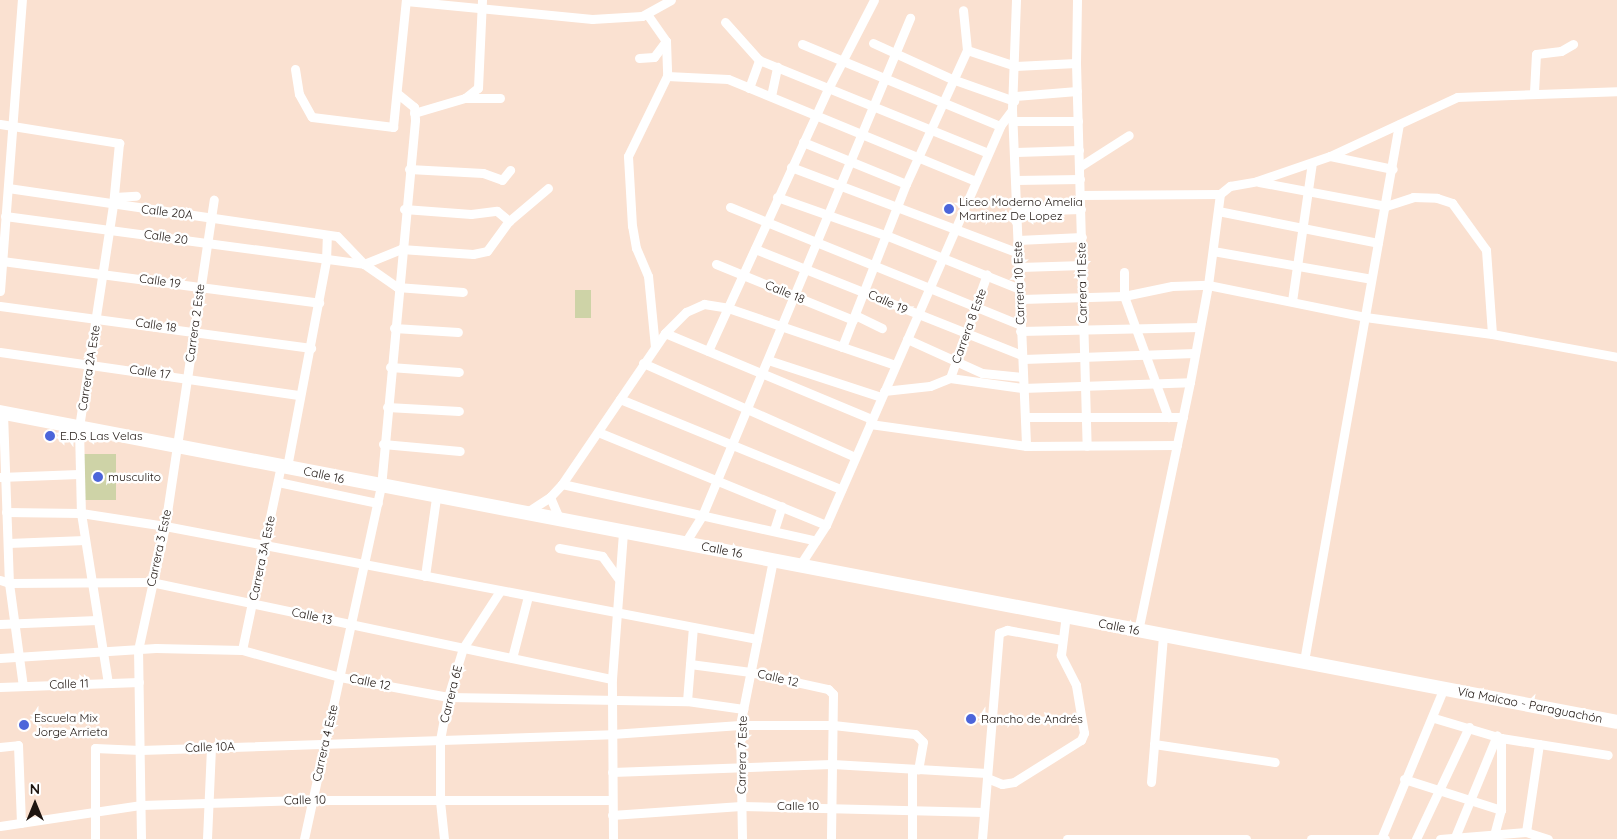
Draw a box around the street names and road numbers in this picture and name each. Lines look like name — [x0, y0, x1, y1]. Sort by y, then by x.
street label: Calle 20A — [140, 202, 194, 222]
street label: Calle 20 — [143, 227, 189, 247]
street label: Carrera 10 Este — [1010, 241, 1028, 325]
street label: Carrera 11 Este — [1074, 242, 1090, 324]
street label: Calle 19 — [138, 271, 182, 291]
street label: Calle 18 — [763, 278, 807, 306]
street label: Carrera 2 Este — [182, 283, 208, 363]
street label: Carrera 8 Este — [949, 286, 989, 366]
street label: Calle 19 — [866, 287, 910, 317]
street label: Calle 18 — [134, 315, 178, 335]
street label: Carrera 2A Este — [75, 324, 103, 412]
street label: Calle 17 — [129, 362, 171, 382]
street label: Calle 16 — [302, 464, 346, 486]
street label: Carrera 3 Este — [144, 508, 174, 588]
street label: Carrera 3A Este — [246, 514, 278, 602]
street label: Calle 16 — [700, 539, 744, 561]
street label: Calle 13 — [290, 605, 334, 627]
street label: Calle 16 — [1097, 616, 1141, 638]
street label: Carrera 6E — [437, 664, 465, 724]
street label: Calle 12 — [756, 666, 800, 690]
street label: Calle 12 — [348, 671, 392, 693]
street label: Calle 11 — [49, 676, 89, 692]
street label: Vía Maicao - Paraguachón — [1456, 684, 1604, 726]
street label: Carrera 4 Este — [309, 703, 341, 783]
street label: Carrera 7 Este — [734, 716, 750, 794]
street label: Calle 10A — [185, 739, 235, 755]
street label: Calle 10 — [284, 792, 326, 808]
street label: Calle 10 — [777, 799, 819, 813]

